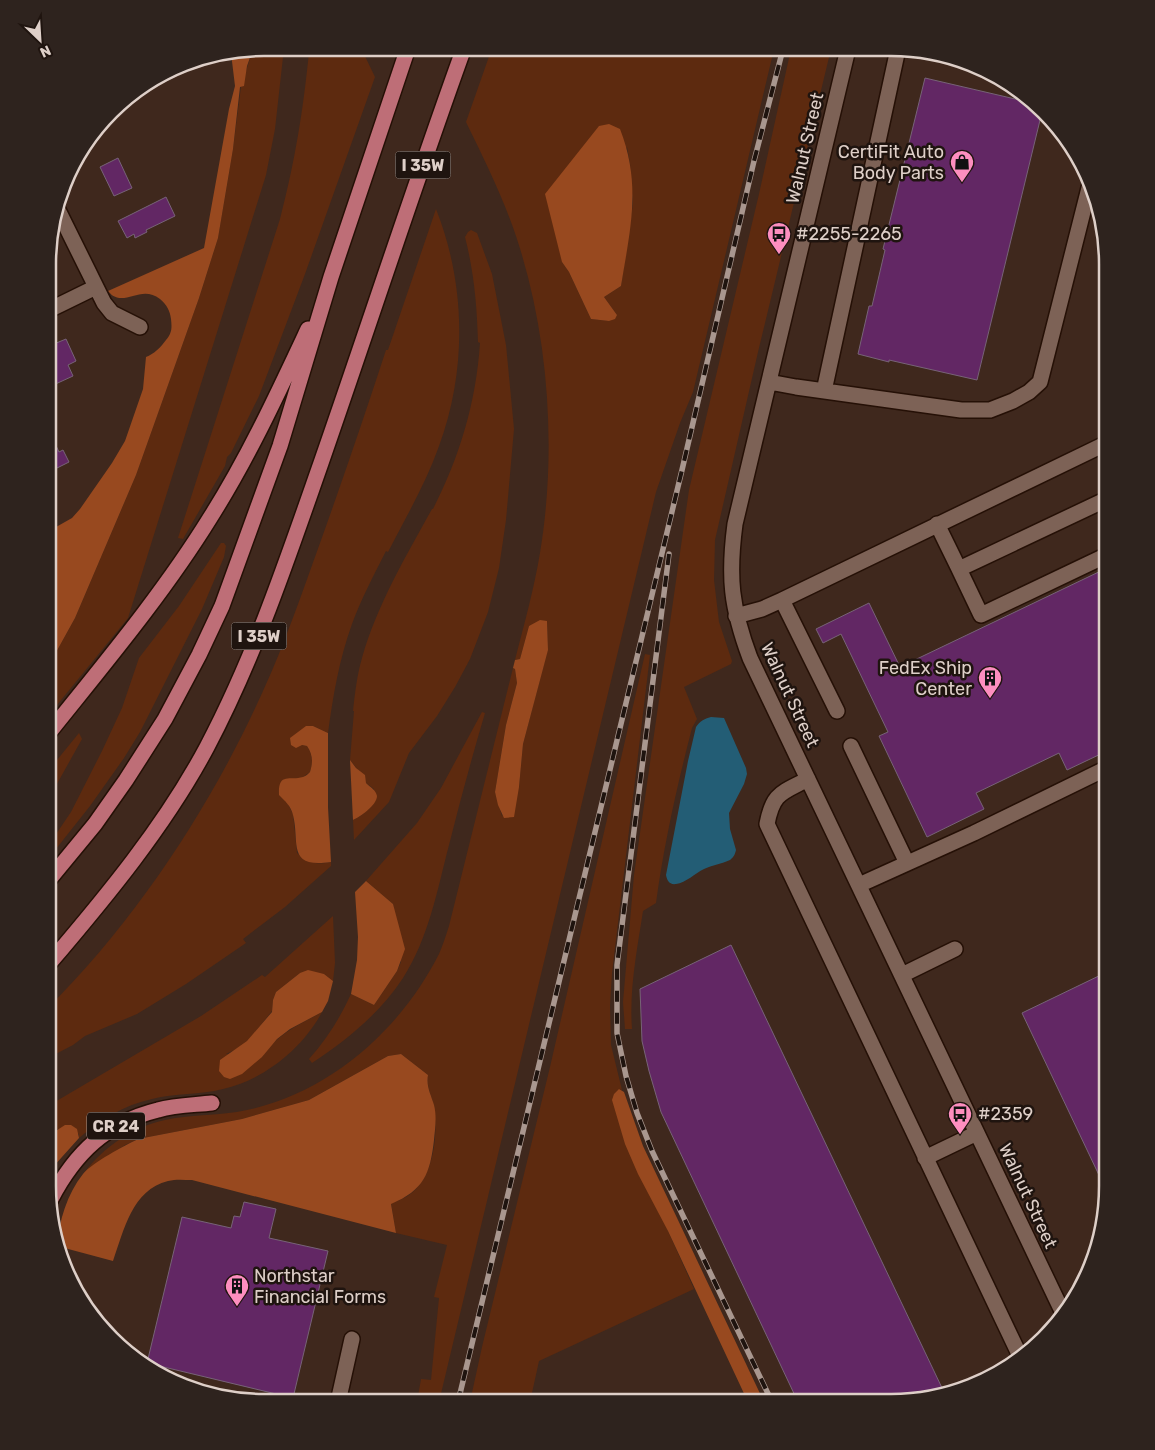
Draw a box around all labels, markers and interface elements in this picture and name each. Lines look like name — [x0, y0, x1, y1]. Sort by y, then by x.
north arrow — [15, 15, 65, 65]
text: N — [37, 41, 53, 61]
street label: Walnut Street — [782, 90, 828, 206]
place label: CertiFit Auto Body Parts — [838, 141, 944, 184]
shop icon: CertiFit Auto Body Parts — [949, 149, 975, 183]
road number: I 35W — [396, 152, 450, 178]
bus stop icon: #2255-2265 — [766, 221, 792, 255]
place label: #2255-2265 — [796, 223, 902, 245]
road number: I 35W — [232, 622, 286, 650]
street label: Walnut Street — [756, 639, 824, 751]
place label: FedEx Ship Center — [879, 657, 972, 700]
building icon: FedEx Ship Center — [977, 665, 1003, 699]
bus stop icon: #2359 — [947, 1101, 973, 1135]
place label: #2359 — [978, 1103, 1033, 1125]
road number: CR 24 — [87, 1112, 145, 1140]
street label: Walnut Street — [994, 1140, 1062, 1252]
place label: Northstar Financial Forms — [254, 1265, 386, 1308]
building icon: Northstar Financial Forms — [224, 1273, 250, 1307]

